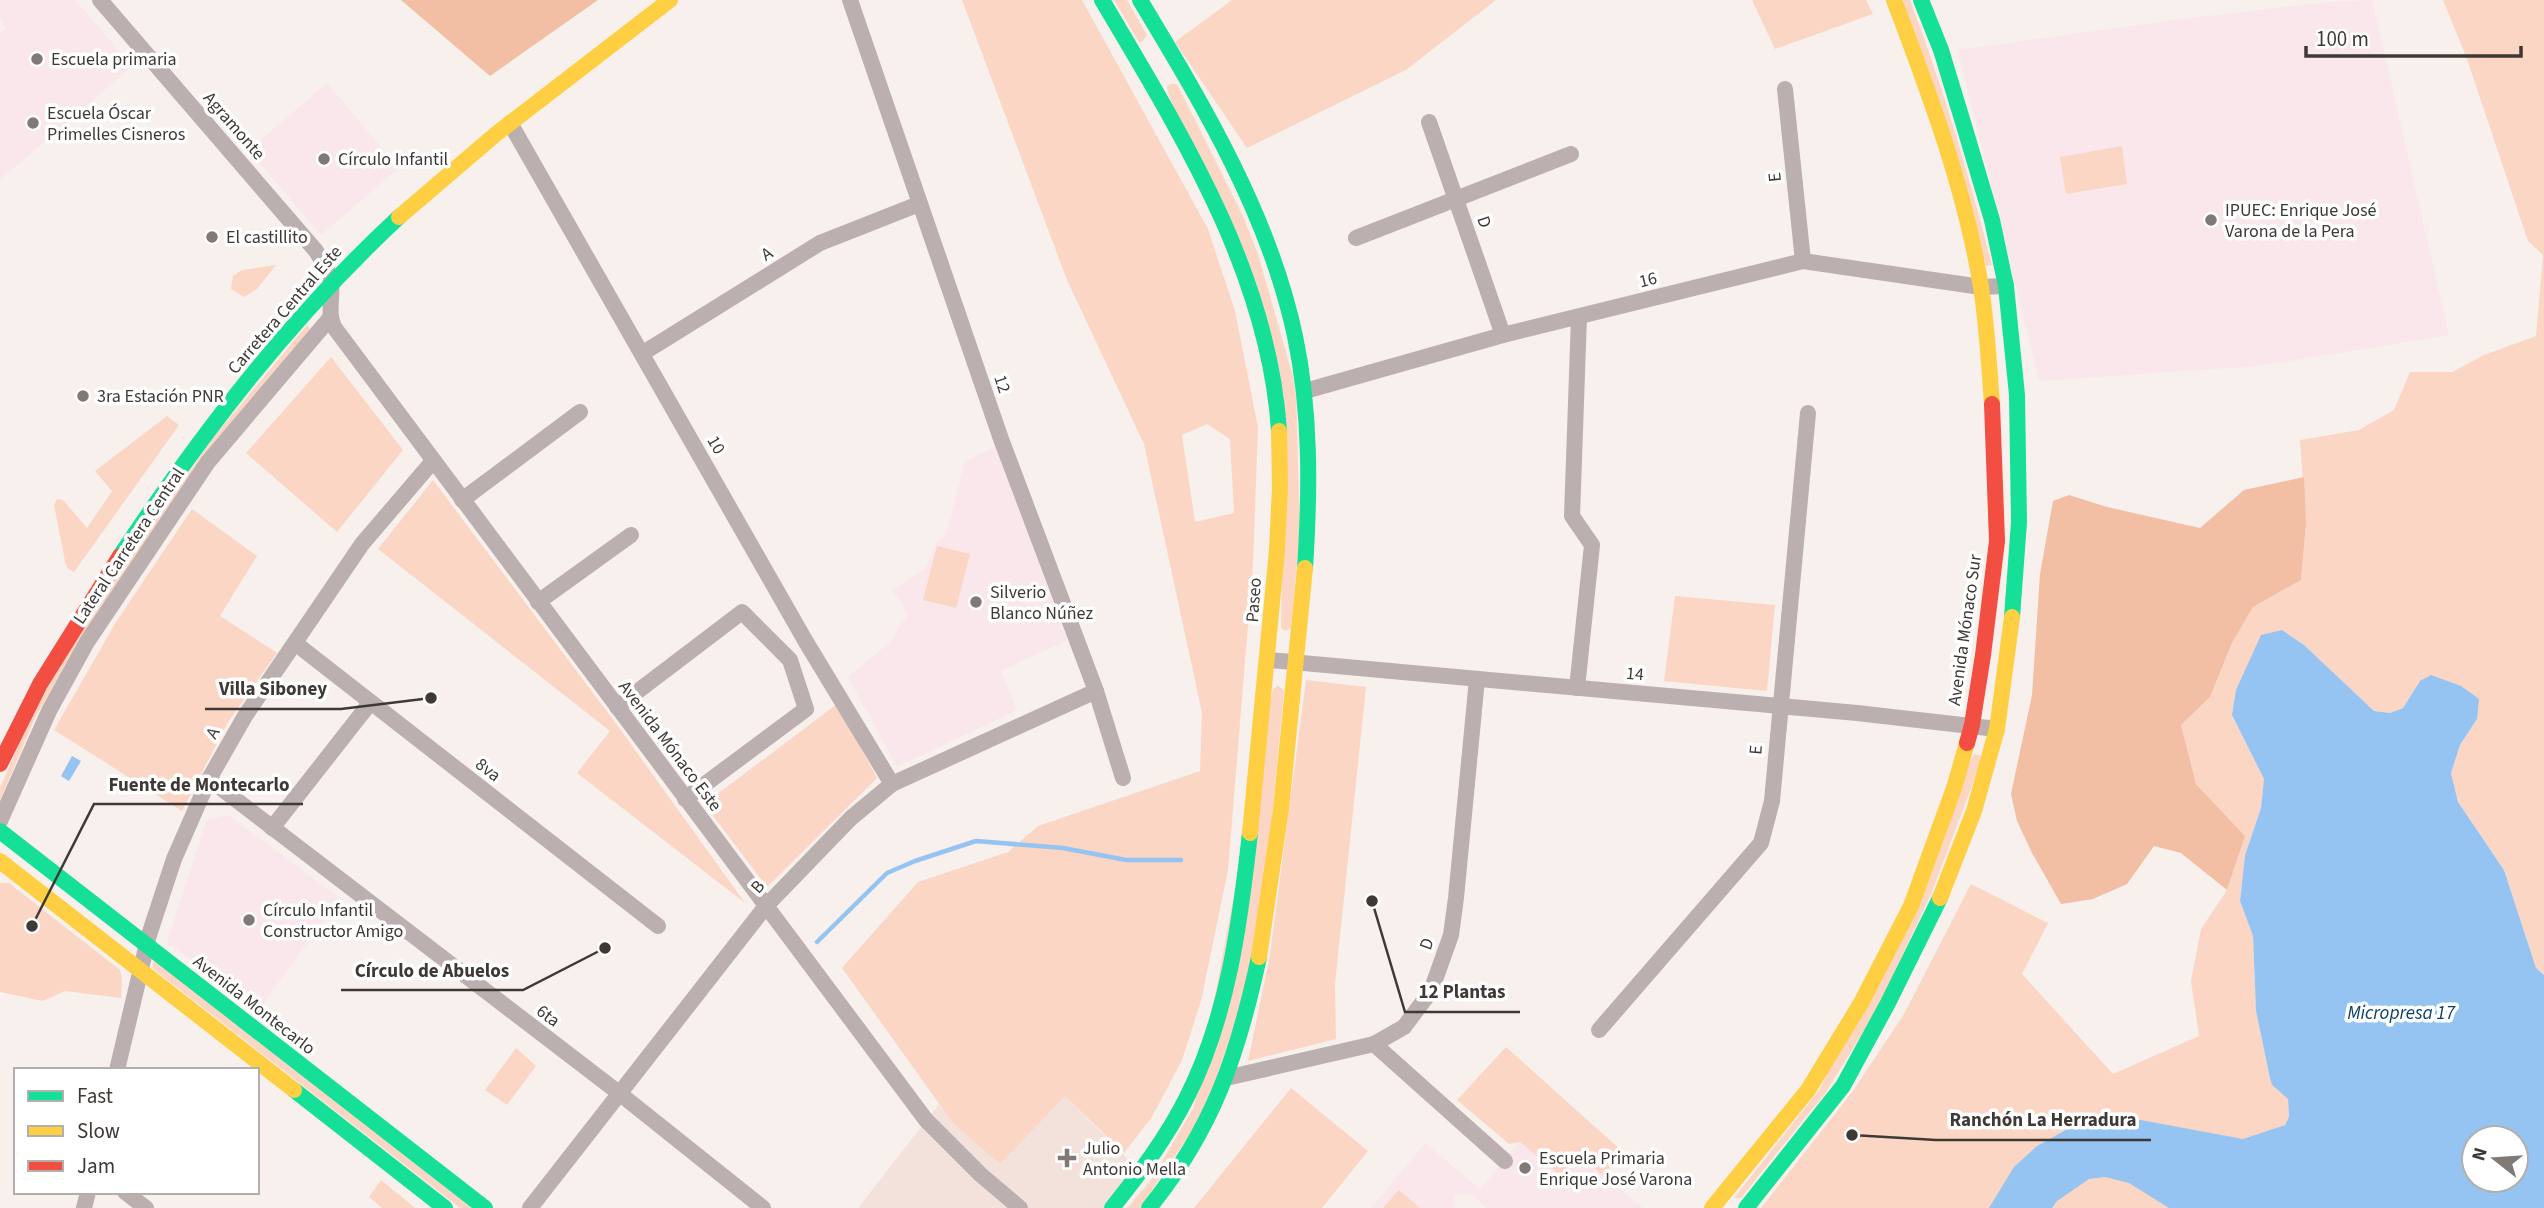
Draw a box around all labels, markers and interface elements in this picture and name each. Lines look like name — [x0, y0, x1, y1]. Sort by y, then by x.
scale bar — [2306, 14, 2521, 58]
text: 100 m — [2316, 24, 2369, 54]
place label: Escuela primaria — [51, 47, 177, 72]
marker: Escuela primaria — [29, 51, 45, 67]
street label: Agramonte — [197, 86, 271, 166]
place label: Escuela Óscar Primelles Cisneros — [47, 101, 185, 147]
marker: Escuela Óscar Primelles Cisneros — [25, 115, 41, 131]
place label: Círculo Infantil — [338, 147, 448, 172]
marker: Círculo Infantil — [316, 151, 332, 167]
street label: E — [1762, 171, 1788, 183]
place label: IPUEC: Enrique José Varona de la Pera — [2225, 198, 2377, 244]
marker: IPUEC: Enrique José Varona de la Pera — [2203, 212, 2219, 228]
street label: D — [1470, 213, 1498, 231]
place label: El castillito — [226, 225, 308, 250]
marker: El castillito — [204, 229, 220, 245]
street label: Carretera Central Este — [222, 240, 348, 380]
street label: A — [756, 241, 778, 267]
street label: 16 — [1636, 266, 1660, 294]
street label: 12 — [987, 371, 1017, 397]
place label: 3ra Estación PNR — [97, 384, 224, 409]
marker: 3ra Estación PNR — [75, 388, 91, 404]
street label: 10 — [701, 431, 731, 459]
street label: Lateral Carretera Central — [67, 463, 191, 629]
street label: Avenida Mónaco Sur — [1942, 552, 1988, 707]
street label: Paseo — [1240, 577, 1268, 623]
place label: Silverio Blanco Núñez — [990, 580, 1093, 626]
marker: Silverio Blanco Núñez — [968, 594, 984, 610]
street label: 14 — [1625, 661, 1645, 687]
callout: Villa Siboney — [205, 669, 341, 709]
street label: Avenida Mónaco Este — [612, 675, 728, 817]
text: Villa Siboney — [218, 676, 327, 703]
street label: A — [200, 722, 226, 743]
street label: E — [1743, 744, 1769, 756]
street label: 8va — [470, 752, 506, 788]
callout: Fuente de Montecarlo — [94, 764, 303, 804]
text: Fuente de Montecarlo — [108, 772, 290, 799]
street label: B — [745, 875, 771, 899]
place label: Círculo Infantil Constructor Amigo — [263, 898, 403, 944]
marker: Círculo Infantil Constructor Amigo — [241, 912, 257, 928]
street label: D — [1413, 935, 1441, 953]
street label: Avenida Montecarlo — [188, 949, 320, 1061]
callout: Círculo de Abuelos — [341, 950, 523, 990]
text: Círculo de Abuelos — [355, 958, 509, 985]
callout: 12 Plantas — [1405, 972, 1520, 1012]
text: 12 Plantas — [1419, 979, 1505, 1006]
street label: 6ta — [531, 999, 565, 1033]
water label: Micropresa 17 — [2347, 1000, 2456, 1027]
legend — [14, 1068, 259, 1194]
text: Fast — [77, 1081, 113, 1111]
callout: Ranchón La Herradura — [1936, 1100, 2151, 1140]
text: Ranchón La Herradura — [1950, 1107, 2136, 1134]
text: Slow — [77, 1116, 120, 1146]
north arrow — [2460, 1124, 2530, 1194]
place label: Julio Antonio Mella — [1083, 1136, 1186, 1182]
text: N — [2465, 1144, 2495, 1164]
place label: Escuela Primaria Enrique José Varona — [1539, 1146, 1692, 1192]
marker: Julio Antonio Mella — [1057, 1148, 1077, 1168]
text: Jam — [77, 1151, 115, 1181]
marker: Escuela Primaria Enrique José Varona — [1517, 1160, 1533, 1176]

